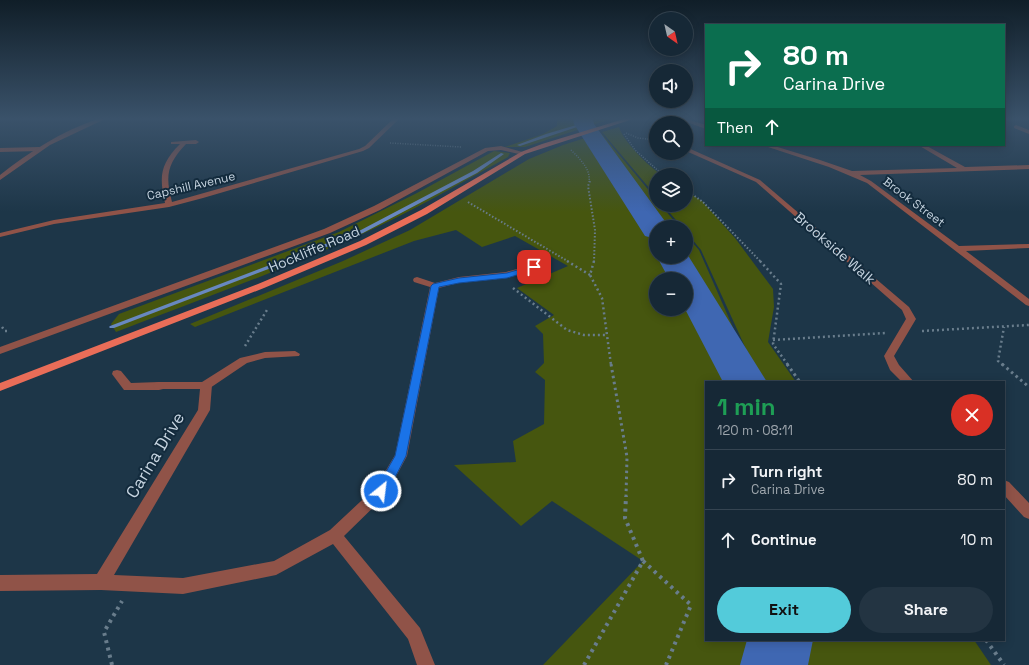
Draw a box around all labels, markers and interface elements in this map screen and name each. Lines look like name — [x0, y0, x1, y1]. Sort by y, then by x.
north arrow — [649, 12, 693, 56]
map controls — [649, 12, 693, 316]
text: 80 m — [783, 37, 849, 73]
icon: right — [717, 40, 769, 92]
button: sound — [649, 64, 693, 108]
text: Carina Drive — [783, 72, 885, 95]
button: search — [649, 116, 693, 160]
icon: ahead — [761, 116, 783, 138]
text: Then — [717, 118, 753, 137]
street label: Capshill Avenue — [145, 168, 237, 204]
button: layers — [649, 168, 693, 212]
street label: Brook Street — [880, 174, 948, 230]
street label: Brookside Walk — [791, 208, 880, 288]
button: + — [649, 220, 693, 264]
street label: Hockliffe Road — [266, 222, 362, 276]
pin — [517, 250, 551, 284]
icon: arrive — [523, 256, 545, 278]
button: − — [649, 272, 693, 316]
text: 1 min — [717, 391, 776, 422]
button: close — [951, 394, 993, 436]
street label: Carina Drive — [121, 408, 189, 502]
text: 120 m · 08:11 — [717, 422, 793, 439]
text: Turn right — [751, 462, 822, 481]
icon: right — [717, 469, 739, 491]
position arrow — [360, 470, 402, 512]
text: 80 m — [957, 470, 993, 489]
text: Carina Drive — [751, 481, 825, 498]
icon: ahead — [717, 529, 739, 551]
text: Continue — [751, 530, 817, 549]
text: 10 m — [960, 530, 993, 549]
button: Exit — [717, 587, 851, 633]
button: Share — [859, 587, 993, 633]

